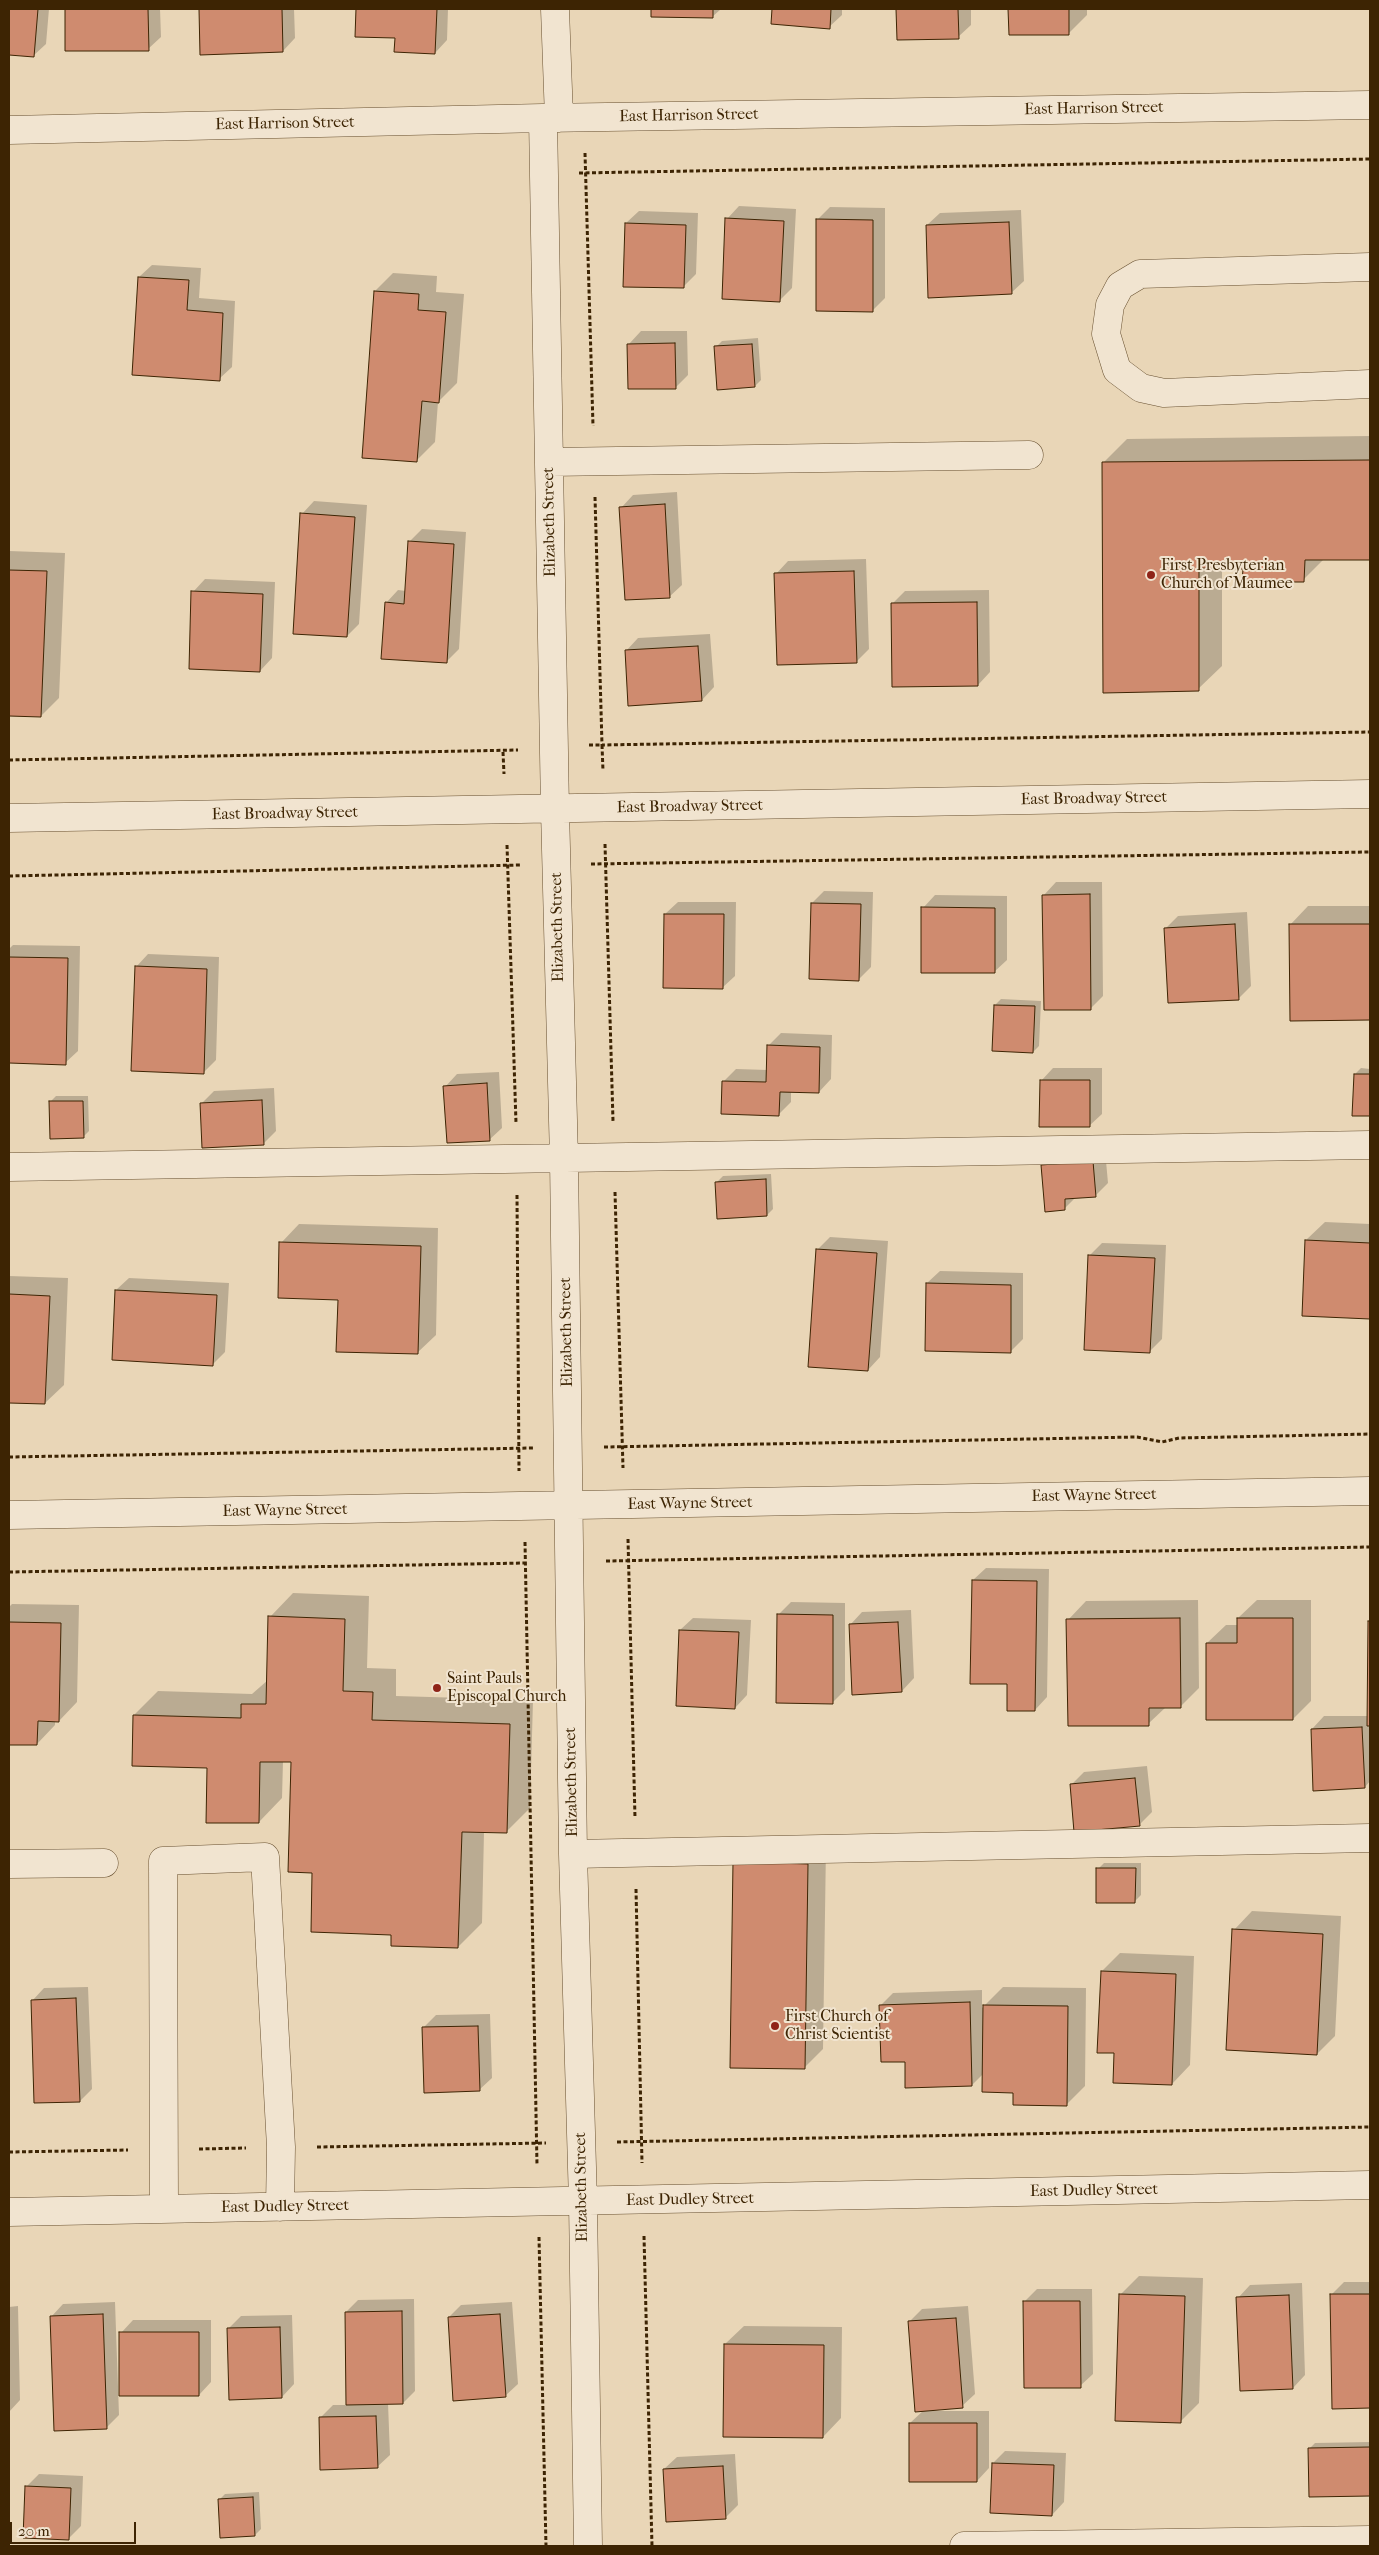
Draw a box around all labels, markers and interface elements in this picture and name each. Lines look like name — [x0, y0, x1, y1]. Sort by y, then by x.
street label: East Harrison Street — [1024, 98, 1164, 120]
street label: East Harrison Street — [619, 105, 759, 127]
street label: East Harrison Street — [215, 113, 355, 135]
street label: Elizabeth Street — [539, 467, 561, 577]
place label: First Presbyterian Church of Maumee — [1161, 556, 1293, 594]
marker: First Presbyterian Church of Maumee — [1145, 569, 1157, 581]
street label: East Broadway Street — [1021, 788, 1167, 810]
street label: East Broadway Street — [617, 796, 763, 818]
street label: East Broadway Street — [212, 803, 358, 825]
street label: Elizabeth Street — [547, 872, 569, 982]
street label: Elizabeth Street — [556, 1277, 578, 1387]
street label: East Wayne Street — [1031, 1485, 1157, 1507]
street label: East Wayne Street — [627, 1493, 753, 1515]
street label: East Wayne Street — [222, 1500, 348, 1522]
place label: Saint Pauls Episcopal Church — [447, 1669, 566, 1707]
marker: Saint Pauls Episcopal Church — [431, 1682, 443, 1694]
street label: Elizabeth Street — [561, 1727, 583, 1837]
place label: First Church of Christ Scientist — [785, 2007, 890, 2045]
marker: First Church of Christ Scientist — [769, 2020, 781, 2032]
street label: Elizabeth Street — [571, 2132, 593, 2242]
street label: East Dudley Street — [1030, 2180, 1158, 2202]
street label: East Dudley Street — [626, 2189, 754, 2211]
street label: East Dudley Street — [221, 2196, 349, 2218]
scale bar — [12, 2512, 139, 2544]
text: 20 m — [18, 2522, 50, 2540]

